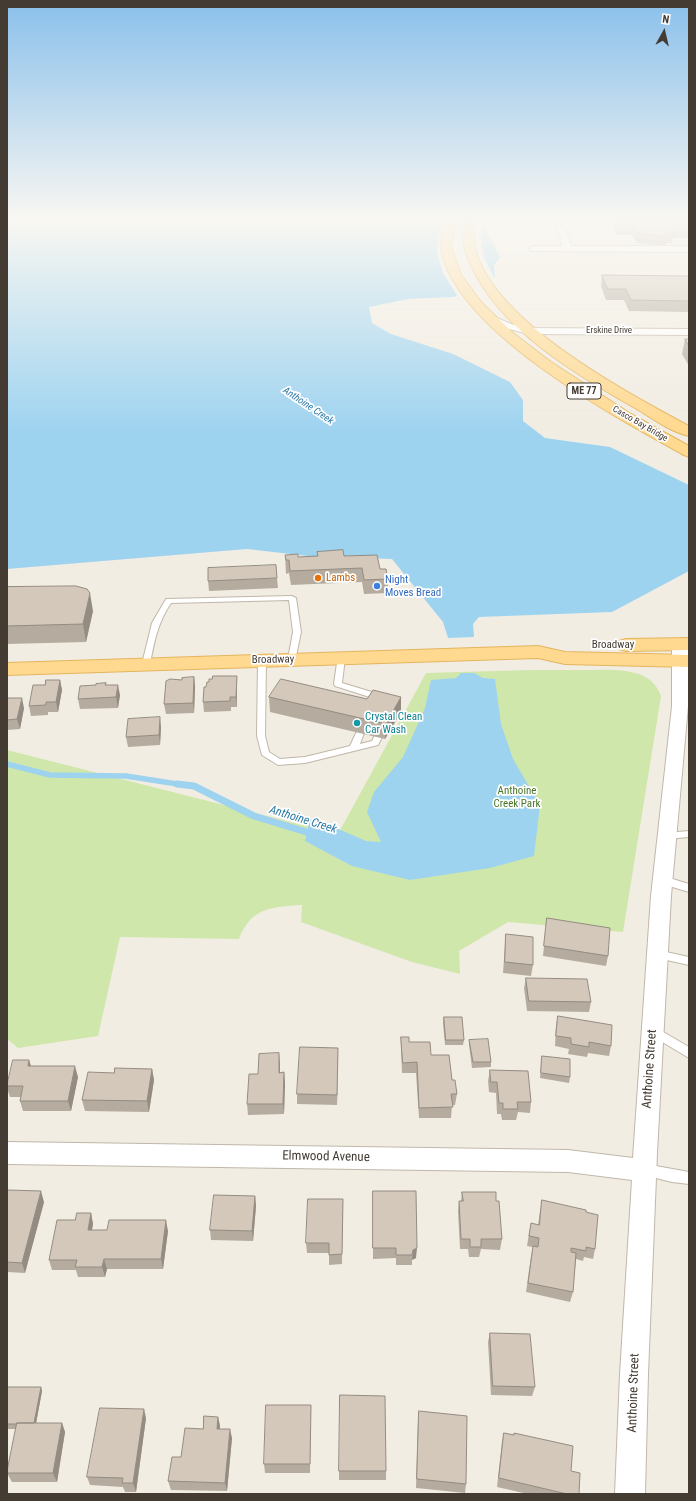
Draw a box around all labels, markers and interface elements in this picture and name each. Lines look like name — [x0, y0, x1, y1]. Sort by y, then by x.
north arrow — [644, 12, 684, 52]
text: N — [661, 13, 670, 27]
street label: Erskine Drive — [586, 326, 632, 336]
road number: ME 77 — [567, 383, 601, 399]
water label: Anthoine Creek — [280, 385, 336, 427]
street label: Casco Bay Bridge — [610, 404, 670, 444]
place label: Lambs — [326, 571, 355, 585]
marker: Lambs — [313, 573, 323, 583]
place label: Night Moves Bread — [385, 573, 441, 599]
marker: Night Moves Bread — [372, 581, 382, 591]
street label: Broadway — [592, 638, 634, 652]
street label: Broadway — [252, 653, 294, 667]
place label: Crystal Clean Car Wash — [365, 710, 422, 736]
marker: Crystal Clean Car Wash — [352, 718, 362, 728]
park label: Anthoine Creek Park — [494, 784, 540, 810]
water label: Anthoine Creek — [267, 803, 339, 837]
street label: Anthoine Street — [639, 1029, 661, 1109]
street label: Elmwood Avenue — [282, 1148, 370, 1166]
street label: Anthoine Street — [625, 1353, 643, 1433]

